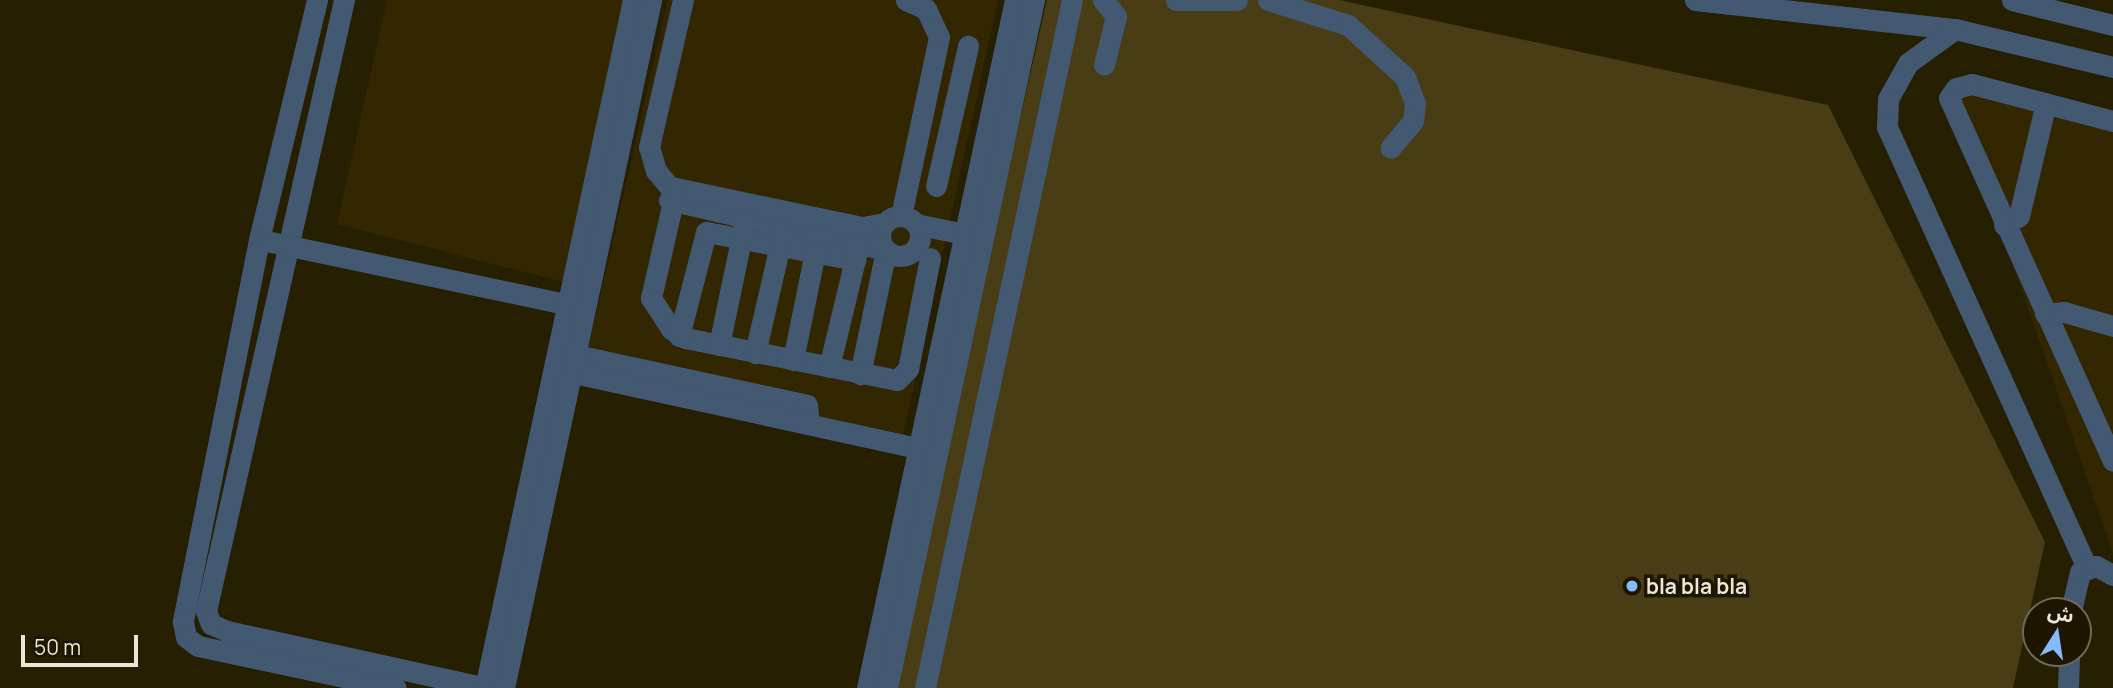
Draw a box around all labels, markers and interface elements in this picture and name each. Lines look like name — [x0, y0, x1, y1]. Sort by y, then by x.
place label: bla bla bla — [1646, 573, 1747, 599]
marker: bla bla bla — [1624, 578, 1640, 594]
north arrow — [2022, 597, 2092, 667]
text: ش — [2046, 598, 2076, 629]
scale bar — [24, 622, 142, 666]
text: 50 m — [34, 633, 81, 661]

